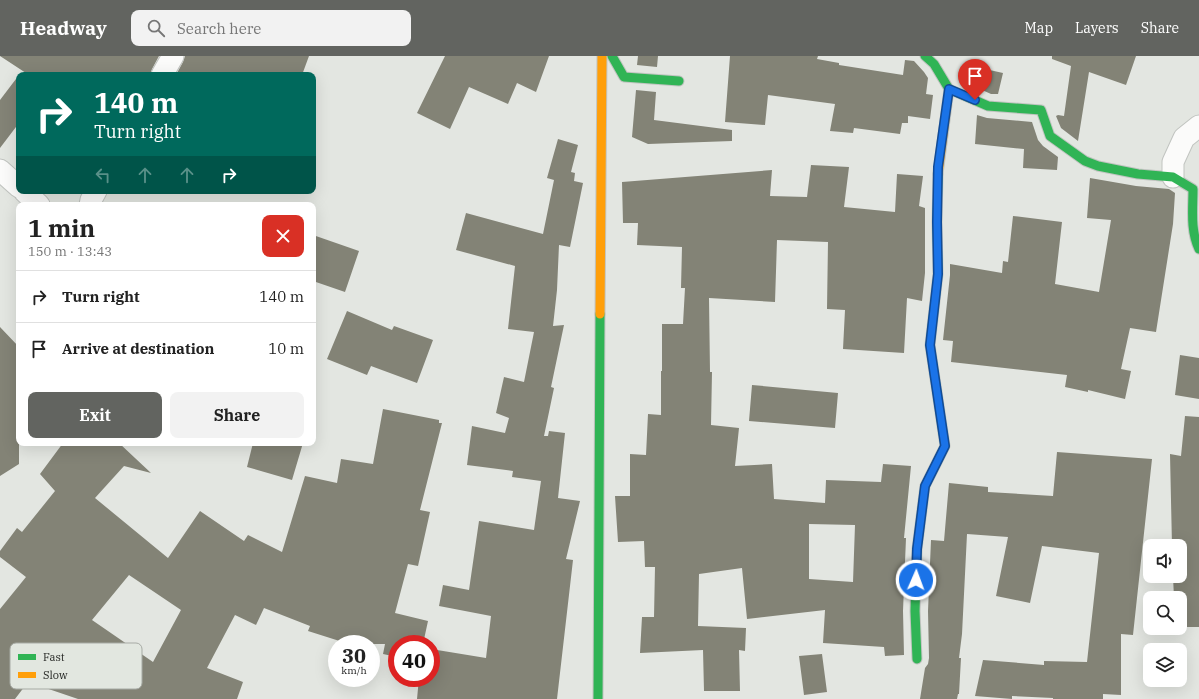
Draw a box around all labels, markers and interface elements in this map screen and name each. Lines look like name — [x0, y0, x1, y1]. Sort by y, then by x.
search box — [131, 10, 411, 46]
text: Headway — [20, 16, 107, 40]
icon: search — [145, 17, 167, 39]
text: Search here — [177, 19, 261, 38]
text: Map — [1025, 19, 1053, 37]
text: Layers — [1075, 19, 1119, 37]
text: Share — [1141, 19, 1179, 37]
pin — [958, 59, 992, 100]
icon: arrive — [964, 65, 986, 87]
text: 140 m — [94, 84, 178, 121]
icon: right — [28, 88, 80, 140]
text: Turn right — [94, 120, 181, 143]
icon: left — [92, 164, 114, 186]
icon: ahead — [134, 164, 156, 186]
icon: ahead — [176, 164, 198, 186]
icon: right — [218, 164, 240, 186]
text: 1 min — [28, 212, 95, 244]
button: close — [262, 215, 304, 257]
text: 150 m · 13:43 — [28, 243, 112, 260]
icon: right — [28, 286, 50, 308]
text: Turn right — [62, 287, 140, 306]
text: 140 m — [259, 287, 304, 306]
icon: arrive — [28, 338, 50, 360]
text: Arrive at destination — [62, 339, 214, 358]
text: 10 m — [268, 339, 304, 358]
button: Exit — [28, 392, 162, 438]
button: Share — [170, 392, 304, 438]
map controls — [1143, 539, 1187, 687]
button: sound — [1143, 539, 1187, 583]
position arrow — [895, 559, 937, 601]
button: search — [1143, 591, 1187, 635]
speed limit sign: 40 — [388, 635, 440, 687]
text: 30 — [342, 642, 366, 669]
legend — [10, 643, 142, 689]
button: layers — [1143, 643, 1187, 687]
text: Fast — [43, 650, 65, 664]
text: km/h — [341, 664, 367, 677]
text: Slow — [43, 668, 68, 682]

